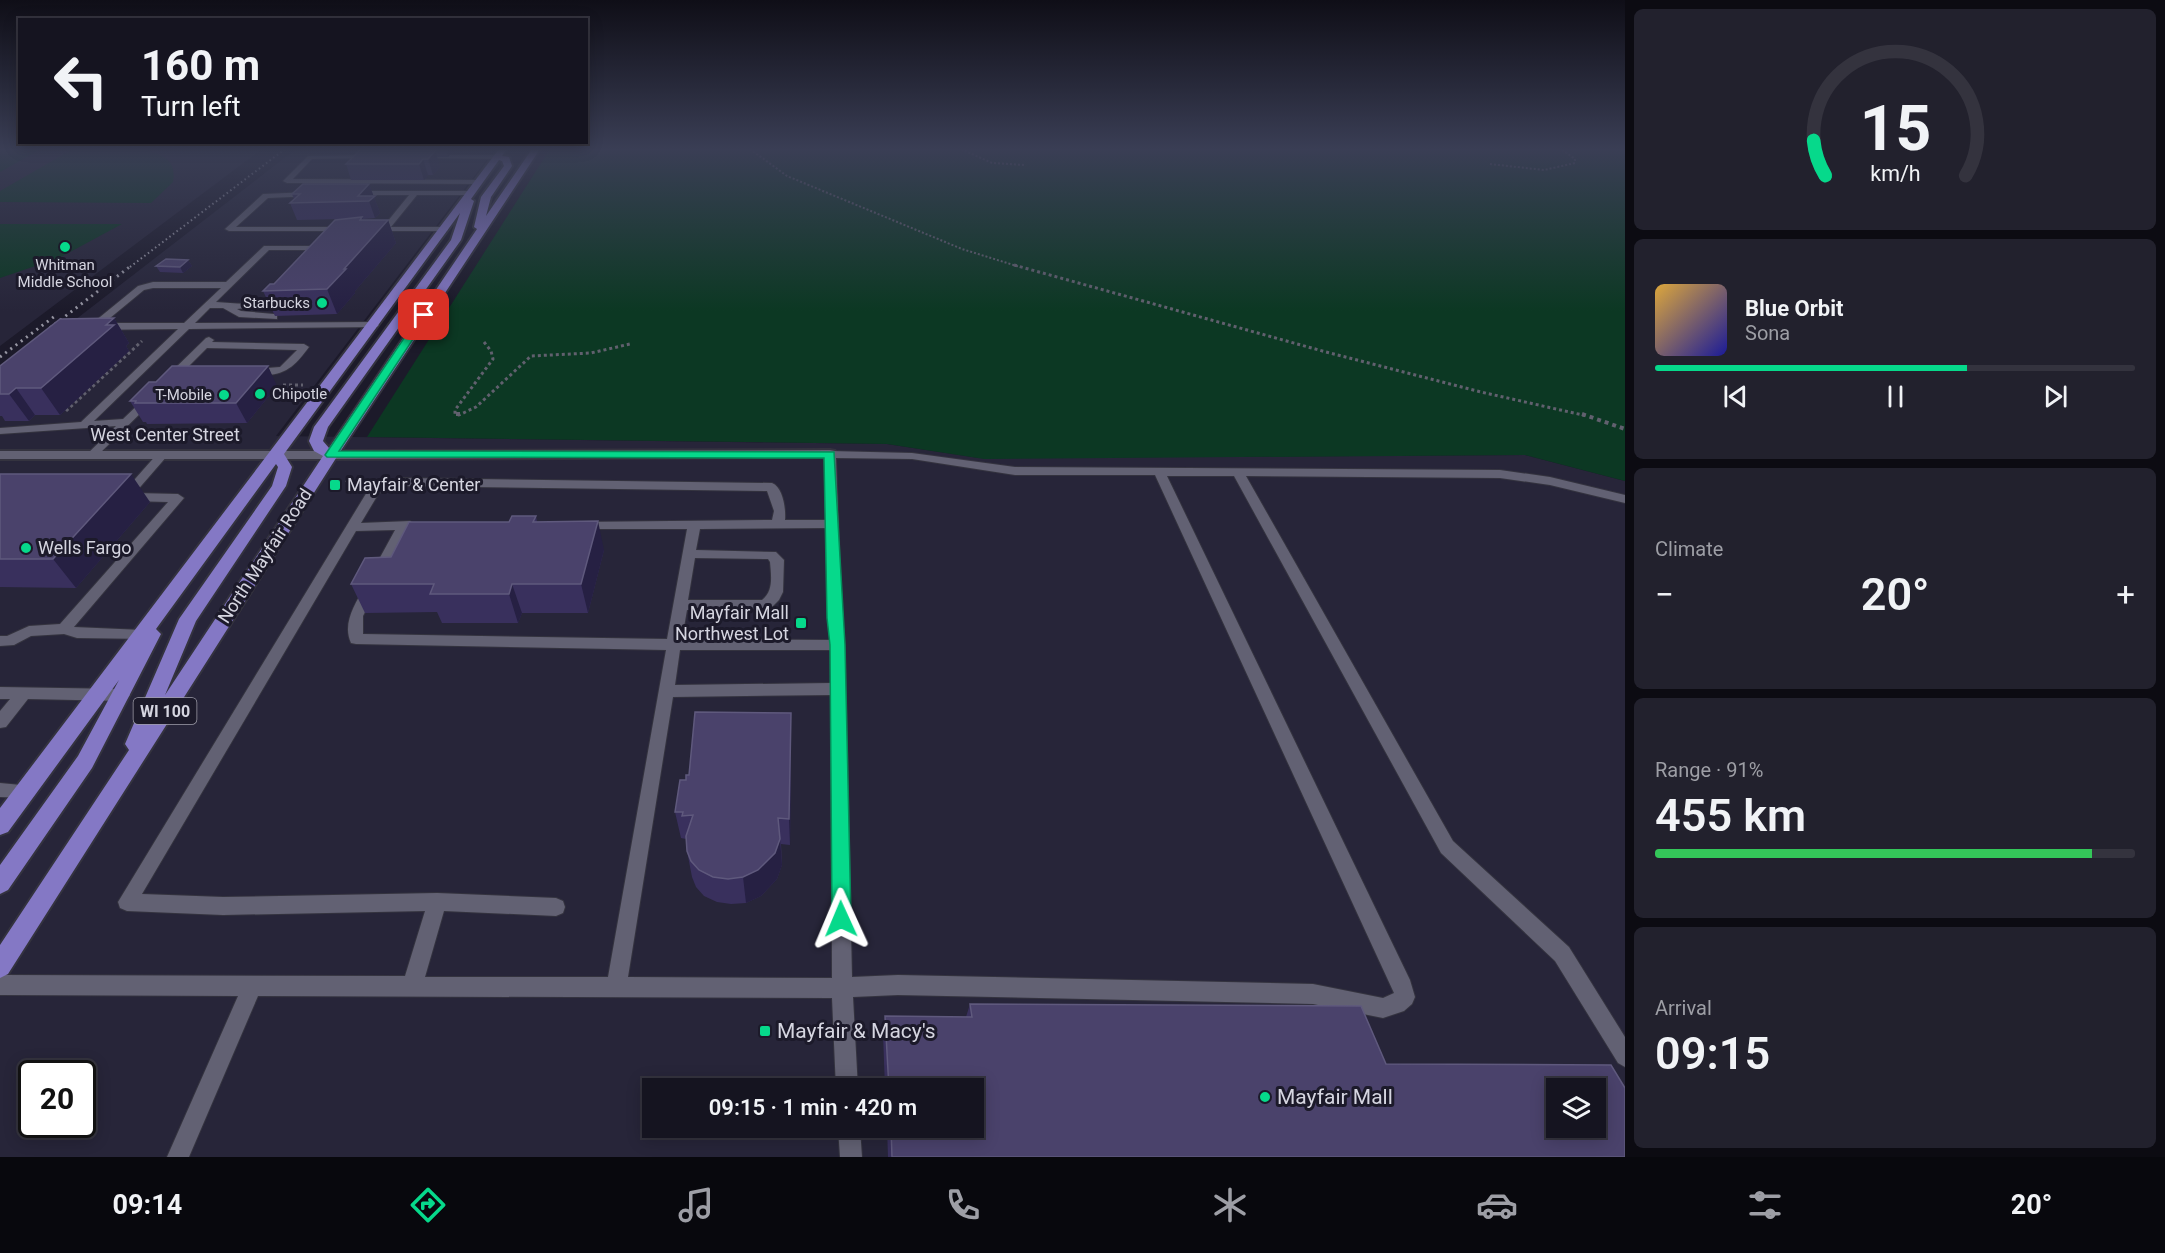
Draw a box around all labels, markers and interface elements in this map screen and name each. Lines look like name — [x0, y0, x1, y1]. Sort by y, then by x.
text: 160 m — [141, 41, 260, 90]
icon: left — [42, 42, 120, 120]
text: Turn left — [141, 91, 241, 123]
text: 15 — [1859, 92, 1931, 165]
text: km/h — [1870, 162, 1920, 187]
marker: Whitman Middle School — [58, 240, 72, 254]
place label: Whitman Middle School — [18, 256, 112, 291]
pin — [398, 289, 449, 340]
place label: Starbucks — [243, 294, 310, 312]
marker: Starbucks — [315, 296, 329, 310]
text: Blue Orbit — [1745, 296, 1843, 321]
icon: arrive — [407, 298, 440, 331]
text: Sona — [1745, 321, 1790, 345]
icon: previous — [1719, 380, 1752, 413]
icon: pause — [1879, 380, 1912, 413]
icon: next — [2039, 380, 2072, 413]
place label: Chipotle — [272, 385, 327, 403]
place label: T-Mobile — [155, 386, 212, 404]
marker: Chipotle — [253, 387, 267, 401]
marker: T-Mobile — [217, 388, 231, 402]
street label: West Center Street — [90, 424, 240, 445]
place label: Mayfair & Center — [347, 474, 480, 495]
marker: Mayfair & Center — [328, 478, 342, 492]
street label: North Mayfair Road — [213, 485, 316, 627]
place label: Wells Fargo — [38, 537, 132, 558]
text: Climate — [1655, 537, 1723, 561]
marker: Wells Fargo — [19, 541, 33, 555]
text: 20° — [1861, 568, 1929, 621]
text: − — [1655, 575, 1674, 614]
text: + — [2116, 575, 2135, 614]
place label: Mayfair Mall Northwest Lot — [675, 602, 789, 644]
marker: Mayfair Mall Northwest Lot — [794, 616, 808, 630]
road number: WI 100 — [134, 698, 196, 724]
text: Range · 91% — [1655, 758, 1763, 782]
text: 455 km — [1655, 789, 1806, 842]
position arrow — [809, 887, 873, 951]
text: Arrival — [1655, 996, 1712, 1020]
place label: Mayfair & Macy's — [777, 1019, 936, 1043]
marker: Mayfair & Macy's — [758, 1024, 772, 1038]
text: 09:15 — [1655, 1027, 1770, 1080]
speed limit sign: 20 — [18, 1060, 96, 1138]
map controls — [1546, 1078, 1606, 1138]
button: layers — [1546, 1078, 1606, 1138]
place label: Mayfair Mall — [1277, 1085, 1393, 1109]
marker: Mayfair Mall — [1258, 1090, 1272, 1104]
text: 09:15 · 1 min · 420 m — [709, 1095, 917, 1120]
icon: directions — [407, 1184, 449, 1226]
icon: music — [675, 1184, 717, 1226]
icon: phone — [942, 1184, 984, 1226]
icon: climate — [1209, 1184, 1251, 1226]
icon: car — [1476, 1184, 1518, 1226]
icon: filters — [1744, 1184, 1786, 1226]
text: 09:14 — [113, 1189, 182, 1221]
text: 20° — [2011, 1189, 2052, 1221]

